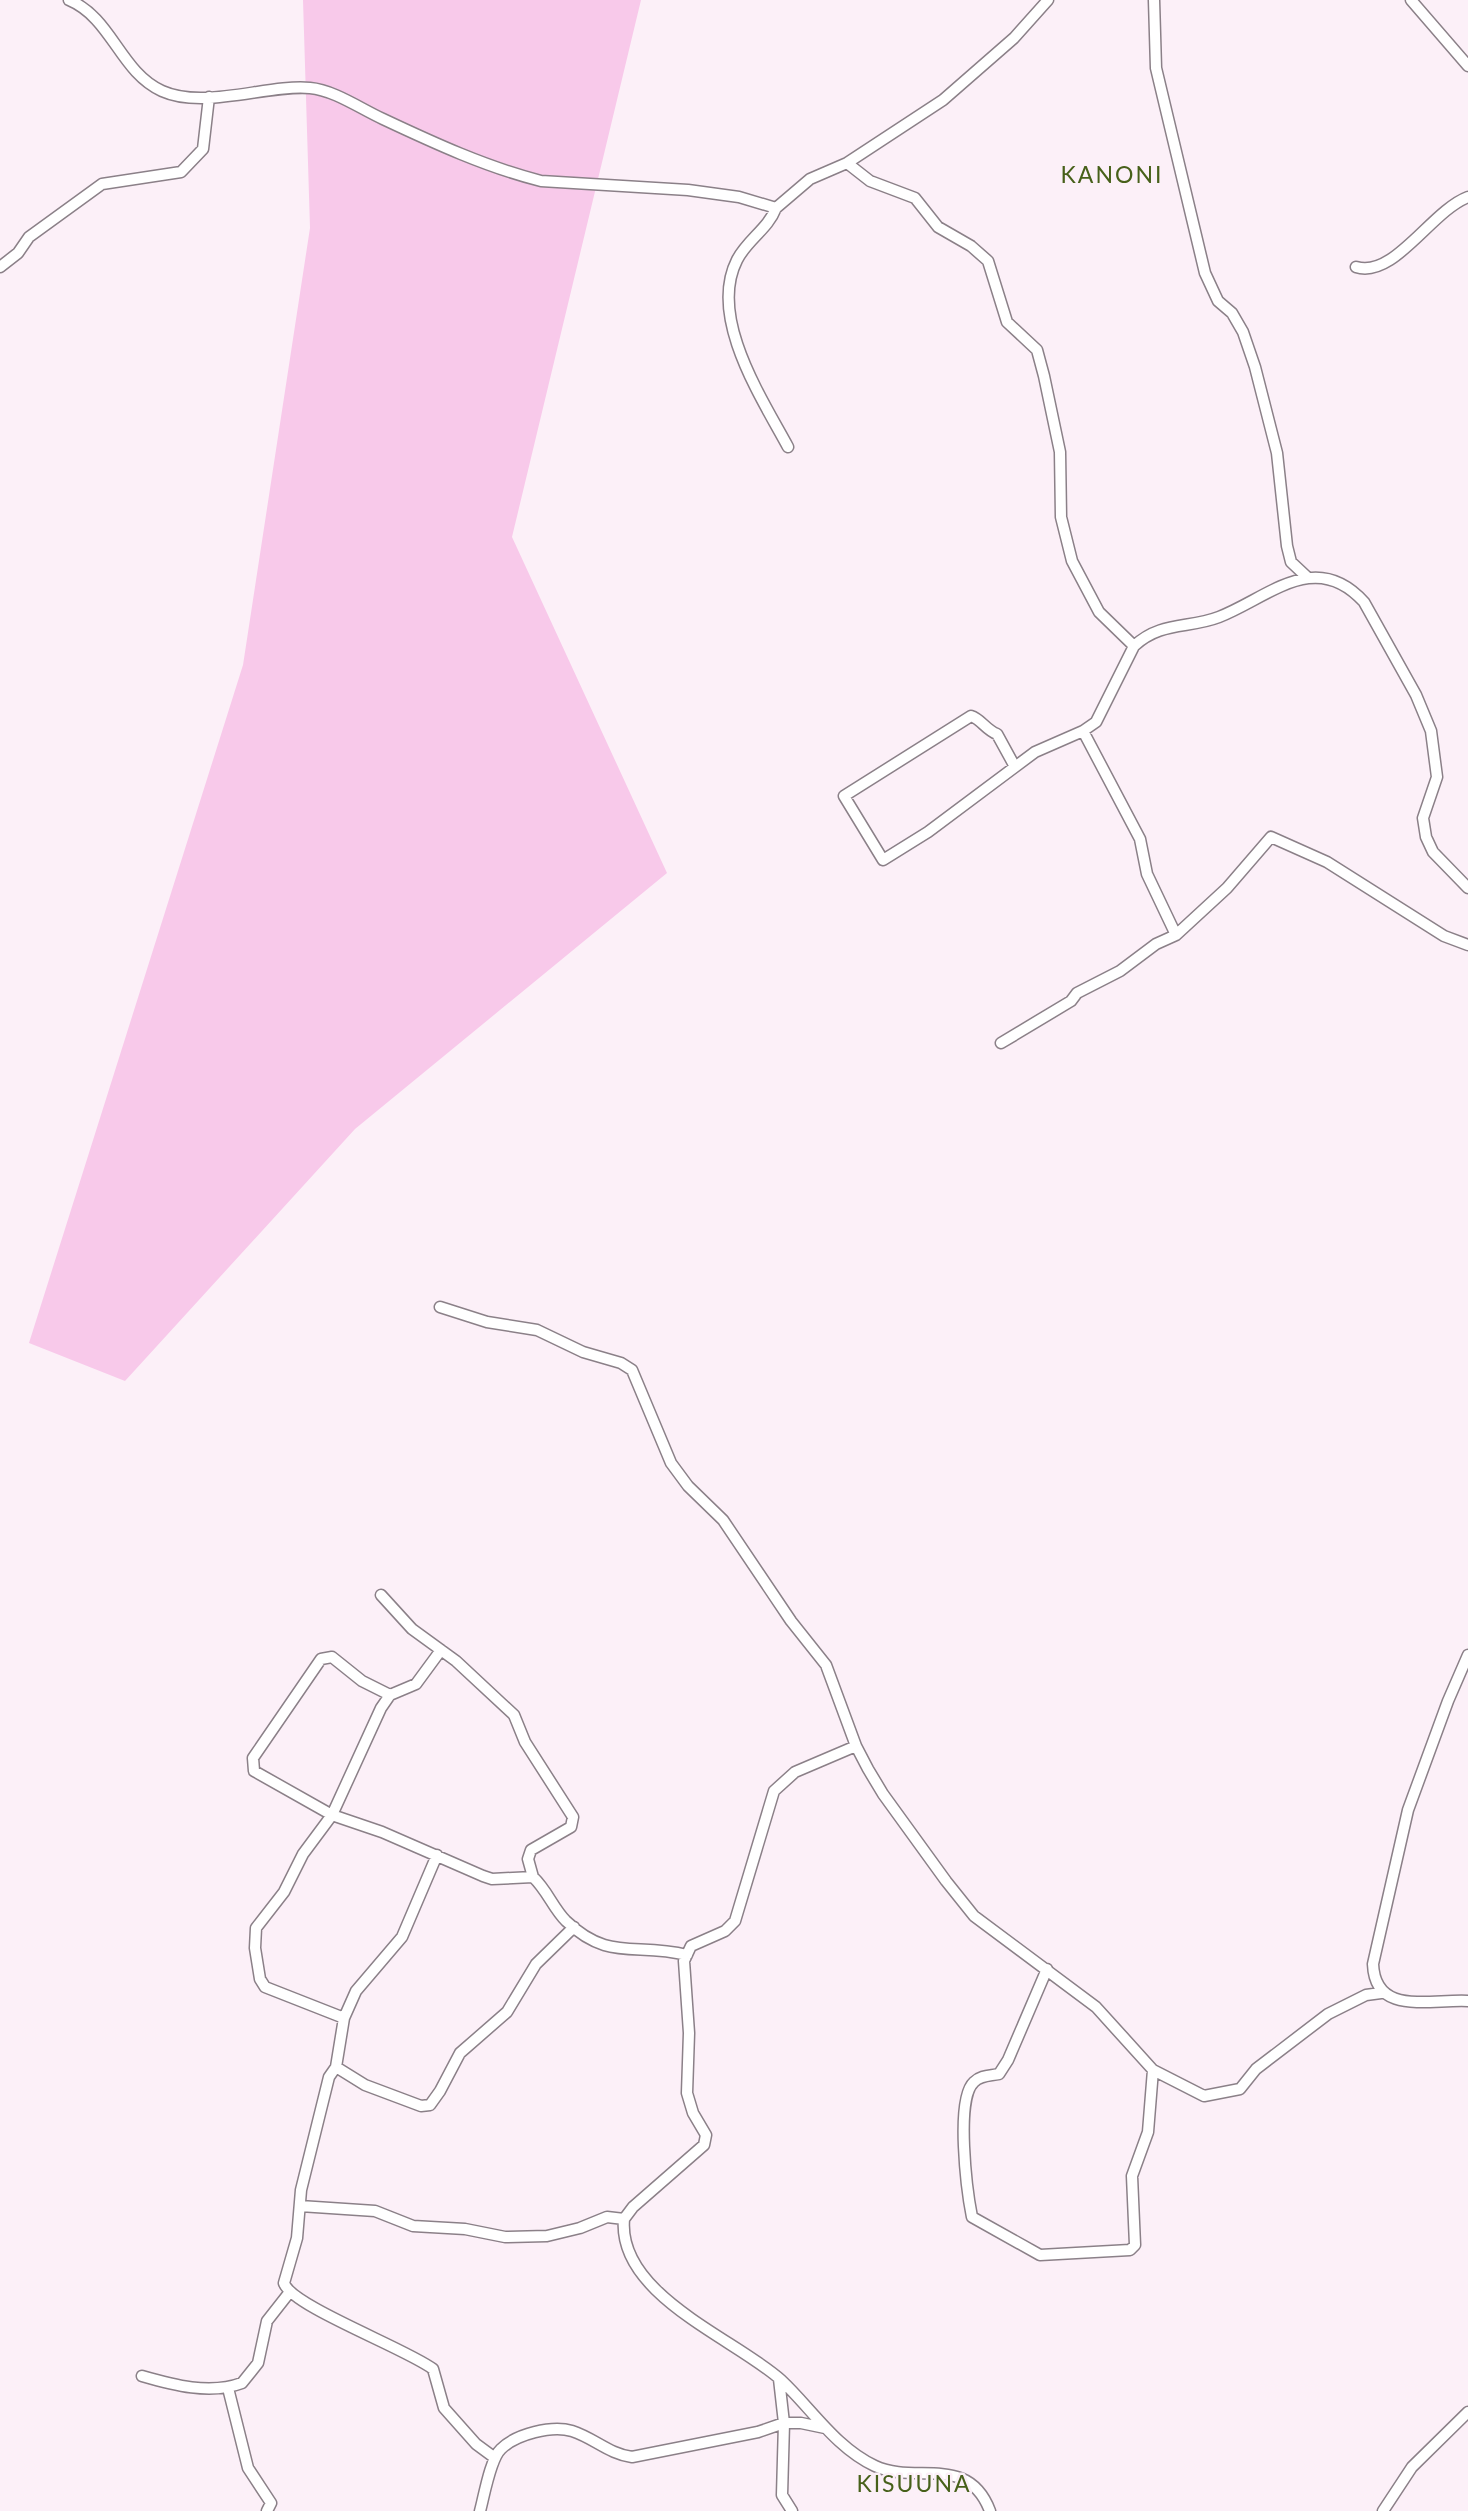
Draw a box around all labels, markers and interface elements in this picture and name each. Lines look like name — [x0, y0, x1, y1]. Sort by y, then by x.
district label: KANONI — [1061, 160, 1163, 188]
district label: KISUUNA — [856, 2469, 972, 2497]

